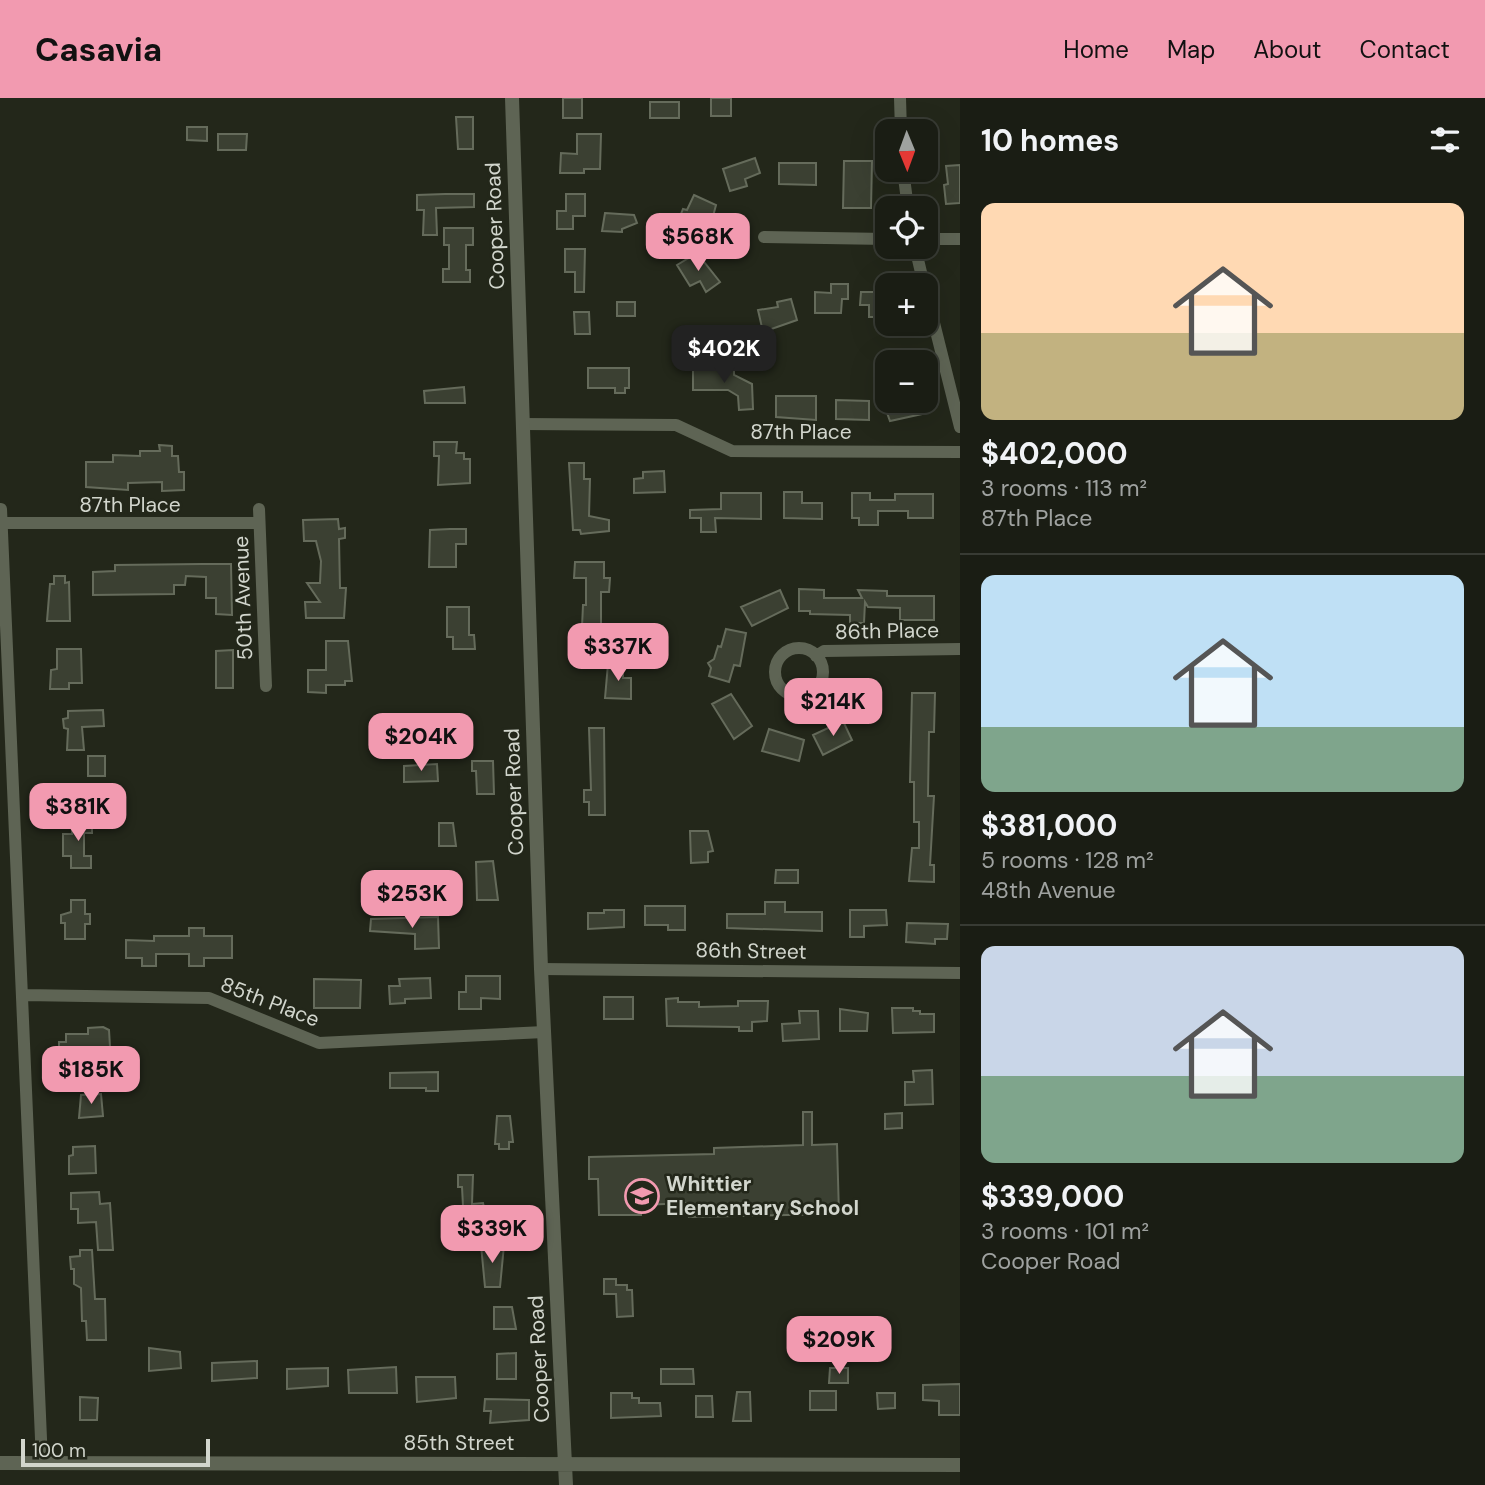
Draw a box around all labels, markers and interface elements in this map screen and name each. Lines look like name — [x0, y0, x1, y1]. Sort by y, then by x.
text: Casavia — [35, 28, 162, 71]
text: Home — [1063, 34, 1129, 65]
text: Map — [1167, 34, 1215, 65]
text: About — [1253, 34, 1322, 65]
text: Contact — [1360, 34, 1450, 65]
north arrow — [875, 119, 938, 182]
map controls — [875, 119, 938, 413]
text: 10 homes — [981, 121, 1119, 160]
icon: filters — [1426, 121, 1464, 159]
street label: Cooper Road — [479, 162, 511, 290]
button: locate — [875, 196, 938, 259]
pin: $568K — [649, 214, 747, 273]
text: $568K — [662, 221, 734, 251]
icon: home — [1160, 248, 1286, 374]
button: + — [875, 273, 938, 336]
pin: $402K — [675, 326, 773, 385]
text: $402K — [687, 333, 761, 363]
button: − — [875, 350, 938, 413]
street label: 87th Place — [750, 418, 852, 446]
text: $402,000 — [981, 434, 1128, 473]
text: 3 rooms · 113 m² — [981, 473, 1147, 503]
street label: 87th Place — [79, 491, 181, 519]
text: 87th Place — [981, 503, 1092, 533]
street label: 50th Avenue — [227, 535, 259, 661]
street label: 86th Place — [835, 616, 939, 646]
icon: home — [1160, 620, 1286, 746]
pin: $337K — [569, 624, 667, 683]
text: $337K — [584, 631, 652, 661]
pin: $214K — [784, 678, 882, 738]
text: $214K — [800, 686, 866, 716]
pin: $204K — [372, 714, 470, 773]
text: $204K — [384, 721, 458, 751]
street label: Cooper Road — [498, 728, 530, 856]
pin: $381K — [29, 784, 127, 843]
text: $381K — [45, 791, 111, 821]
text: $381,000 — [981, 806, 1117, 845]
text: 5 rooms · 128 m² — [981, 845, 1154, 875]
pin: $253K — [363, 870, 461, 930]
text: 48th Avenue — [981, 875, 1115, 905]
text: $253K — [377, 878, 447, 908]
street label: 86th Street — [695, 936, 807, 966]
street label: 85th Place — [217, 970, 323, 1034]
icon: home — [1160, 991, 1286, 1117]
pin: $185K — [42, 1046, 140, 1106]
text: $185K — [58, 1054, 124, 1084]
place label: Whittier Elementary School — [666, 1170, 859, 1222]
school or university icon: Whittier Elementary School — [623, 1177, 661, 1215]
text: $339,000 — [981, 1177, 1124, 1216]
pin: $339K — [443, 1206, 541, 1265]
text: $339K — [457, 1213, 527, 1243]
text: 3 rooms · 101 m² — [981, 1216, 1149, 1246]
text: Cooper Road — [981, 1246, 1120, 1276]
street label: Cooper Road — [522, 1295, 556, 1423]
pin: $209K — [790, 1316, 888, 1376]
text: $209K — [803, 1324, 875, 1354]
street label: 85th Street — [404, 1429, 515, 1457]
scale bar — [21, 1436, 210, 1468]
text: 100 m — [32, 1438, 86, 1463]

